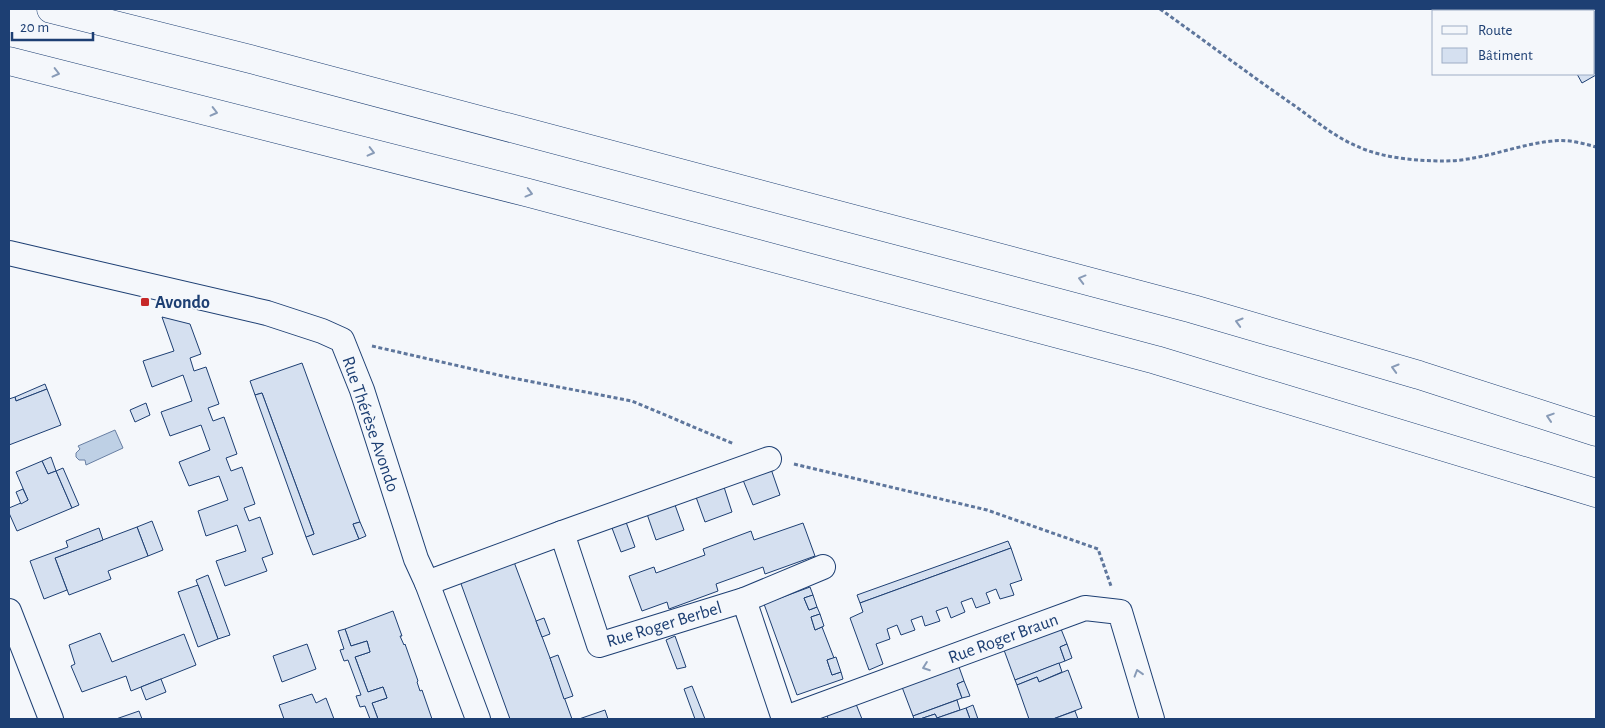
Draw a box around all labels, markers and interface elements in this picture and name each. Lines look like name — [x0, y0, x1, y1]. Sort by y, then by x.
scale bar — [12, 10, 94, 42]
legend — [1432, 10, 1595, 75]
text: 20 m — [20, 20, 49, 35]
text: Route — [1478, 23, 1512, 38]
text: Bâtiment — [1478, 48, 1533, 63]
one-way arrow — [52, 67, 60, 77]
one-way arrow — [209, 106, 218, 117]
one-way arrow — [367, 147, 375, 157]
one-way arrow — [524, 187, 532, 197]
one-way arrow — [1079, 275, 1087, 285]
place label: Avondo — [155, 294, 210, 312]
marker: Avondo — [139, 296, 151, 308]
one-way arrow — [1235, 318, 1244, 328]
street label: Rue Thérèse Avondo — [338, 354, 402, 494]
one-way arrow — [1391, 364, 1399, 374]
one-way arrow — [1546, 413, 1554, 423]
street label: Rue Roger Berbel — [604, 599, 724, 651]
street label: Rue Roger Braun — [946, 611, 1061, 667]
one-way arrow — [923, 661, 931, 671]
one-way arrow — [1134, 669, 1144, 677]

